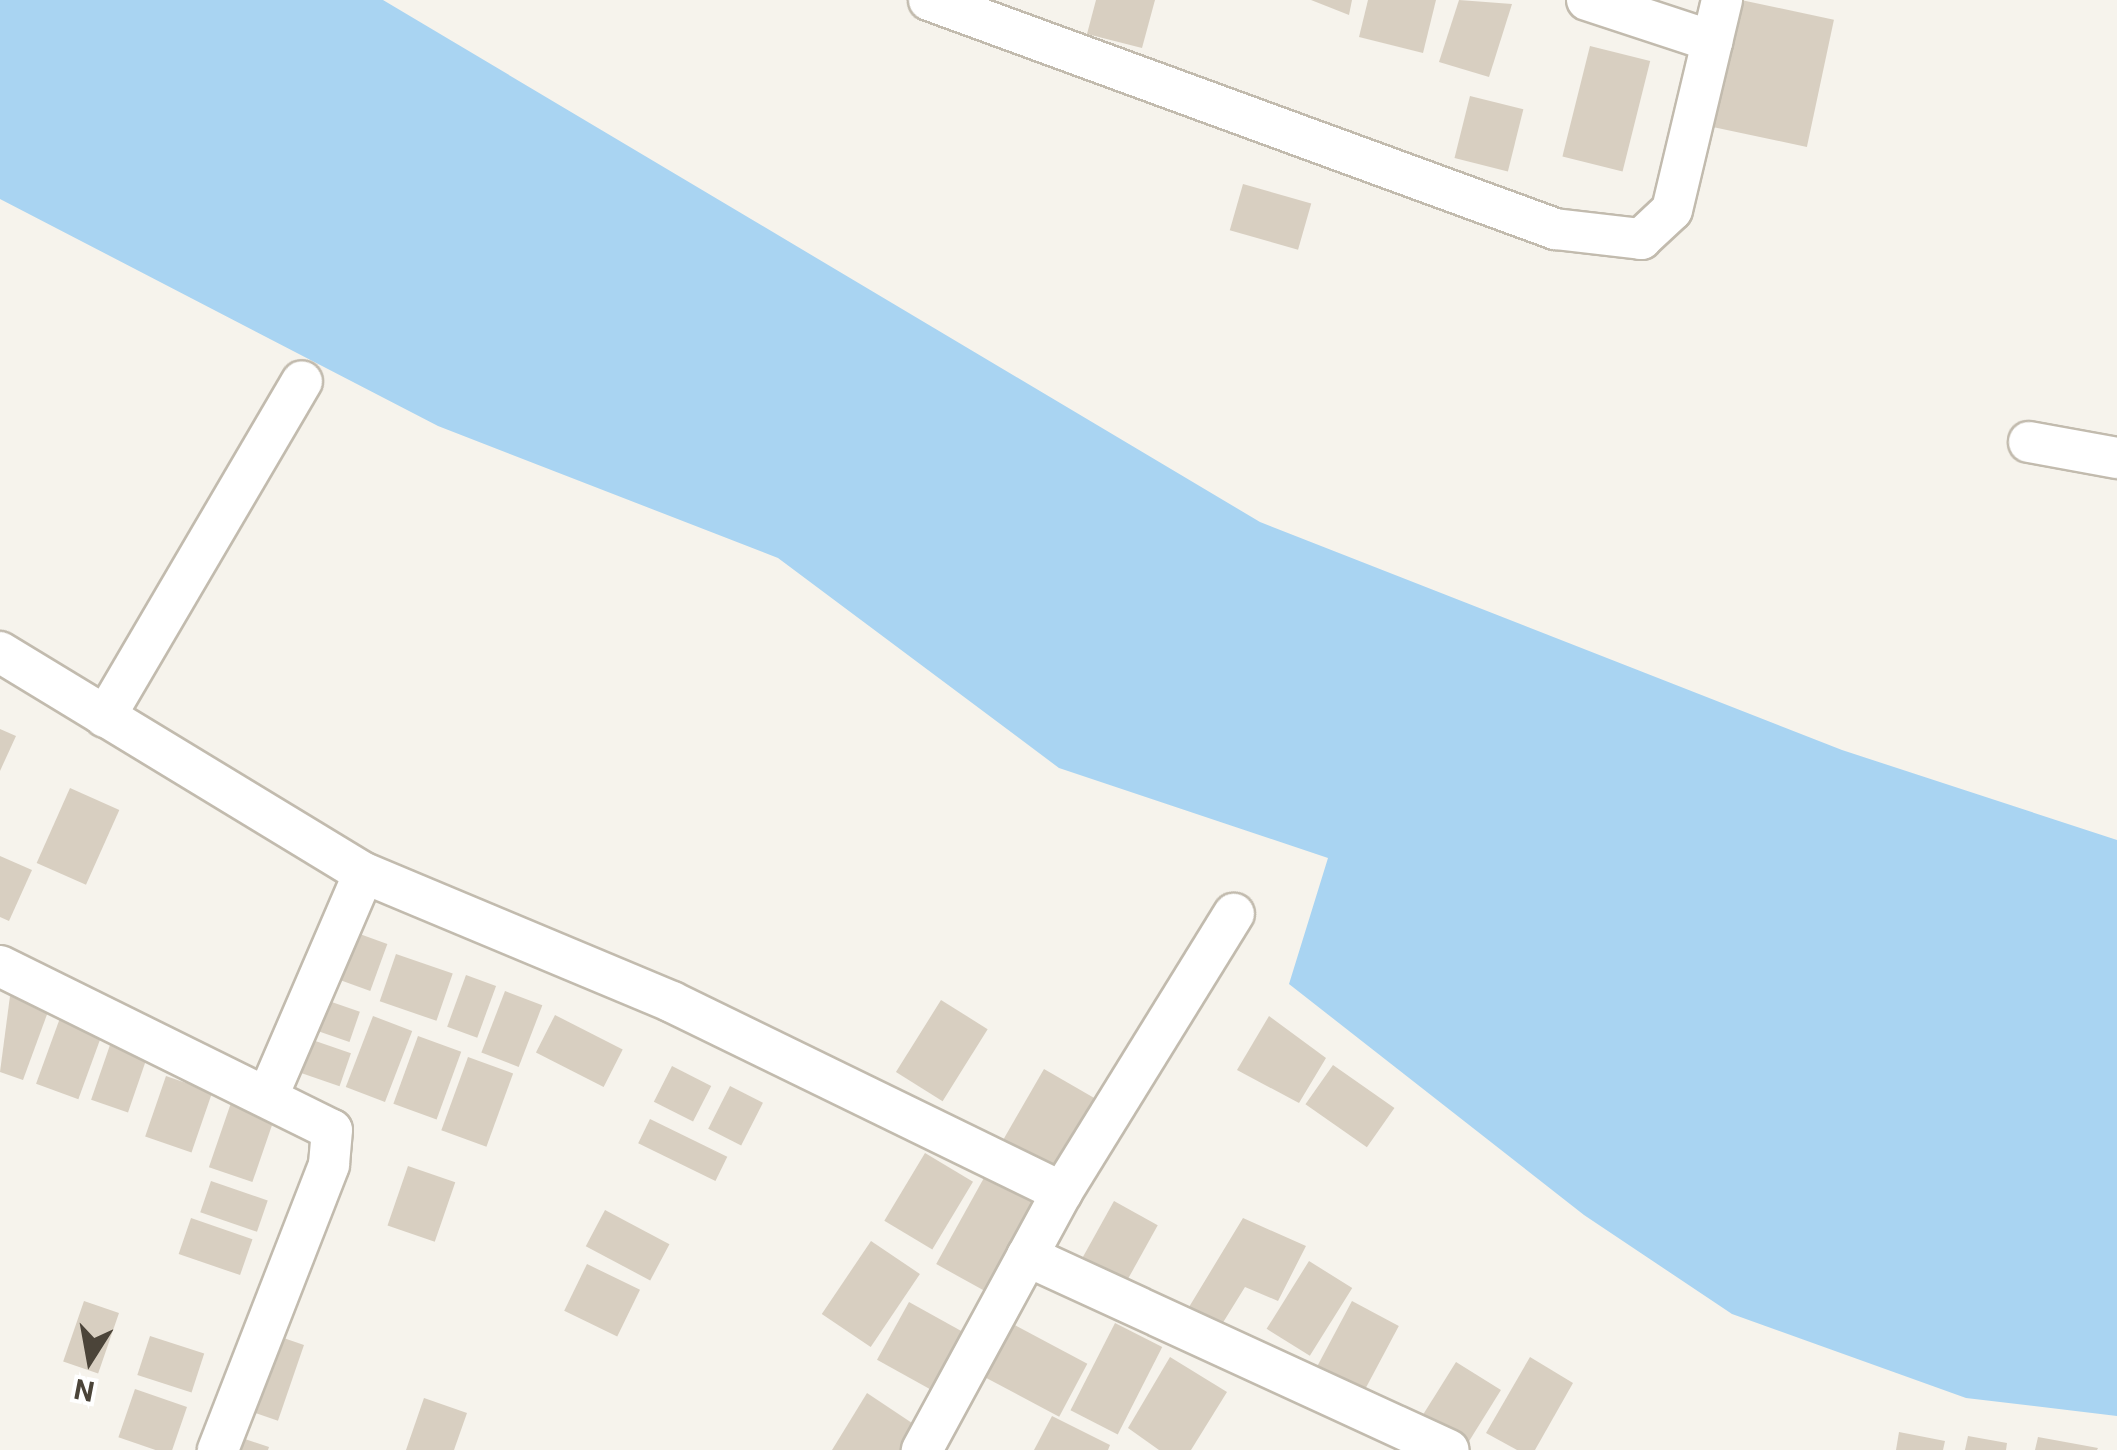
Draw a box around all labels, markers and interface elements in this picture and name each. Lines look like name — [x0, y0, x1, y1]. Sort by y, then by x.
north arrow — [40, 1310, 140, 1410]
text: N — [71, 1372, 97, 1408]

